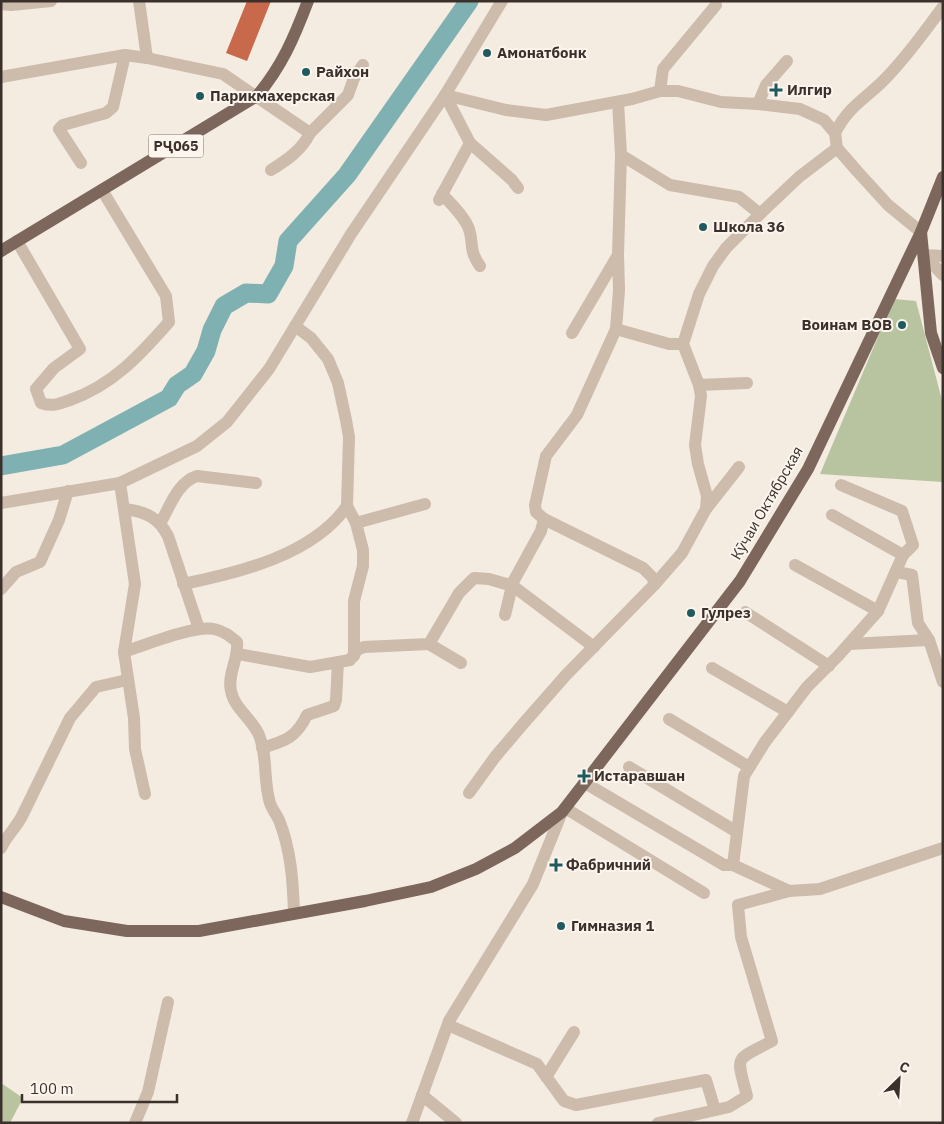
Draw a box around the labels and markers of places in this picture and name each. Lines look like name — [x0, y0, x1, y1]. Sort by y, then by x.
place label: Амонатбонк — [497, 43, 587, 62]
marker: Амонатбонк — [481, 47, 493, 59]
place label: Райхон — [316, 62, 369, 81]
marker: Райхон — [300, 66, 312, 78]
place label: Илгир — [787, 80, 832, 99]
marker: Илгир — [769, 83, 783, 97]
place label: Парикмахерская — [210, 86, 335, 105]
marker: Парикмахерская — [194, 90, 206, 102]
place label: Школа 36 — [713, 217, 785, 236]
marker: Школа 36 — [697, 221, 709, 233]
place label: Воинам ВОВ — [802, 315, 892, 334]
marker: Воинам ВОВ — [896, 319, 908, 331]
place label: Гулрез — [701, 603, 751, 622]
marker: Гулрез — [685, 607, 697, 619]
place label: Истаравшан — [594, 766, 685, 785]
marker: Истаравшан — [578, 770, 590, 782]
place label: Фабричний — [566, 855, 651, 874]
marker: Фабричний — [550, 859, 562, 871]
place label: Гимназия 1 — [571, 916, 654, 935]
marker: Гимназия 1 — [555, 920, 567, 932]

